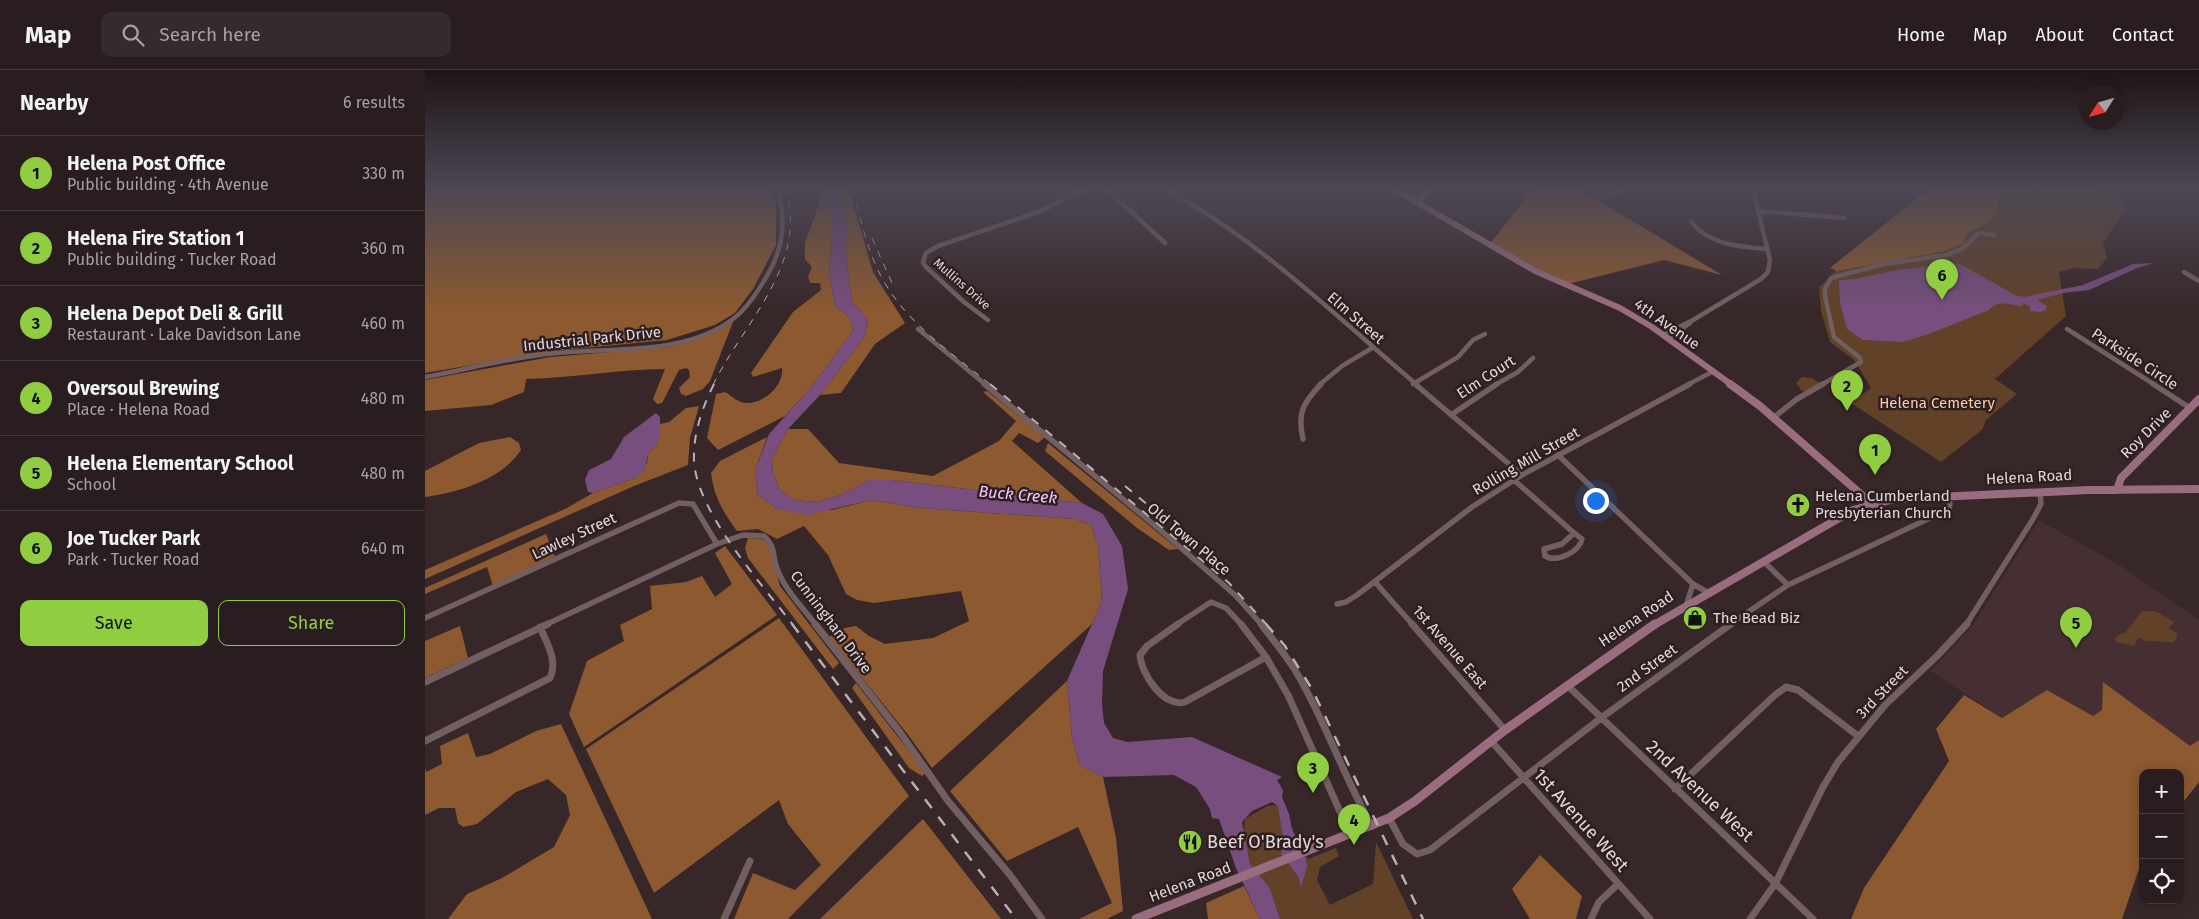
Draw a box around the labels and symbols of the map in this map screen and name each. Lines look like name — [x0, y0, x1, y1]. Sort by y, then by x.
north arrow — [2079, 85, 2124, 130]
street label: Mullins Drive — [931, 256, 993, 312]
pin: 6 — [1926, 259, 1958, 300]
street label: Elm Street — [1324, 288, 1389, 348]
street label: 4th Avenue — [1631, 295, 1703, 353]
street label: Industrial Park Drive — [522, 323, 662, 355]
street label: Parkside Circle — [2088, 324, 2182, 394]
street label: Elm Court — [1453, 351, 1519, 403]
pin: 2 — [1831, 370, 1863, 411]
park label: Helena Cemetery — [1879, 394, 1995, 412]
street label: Roy Drive — [2117, 404, 2175, 462]
street label: Rolling Mill Street — [1469, 423, 1583, 499]
pin: 1 — [1859, 434, 1891, 475]
street label: Helena Road — [1985, 466, 2073, 488]
water label: Buck Creek — [978, 482, 1058, 507]
place label: Helena Cumberland Presbyterian Church — [1815, 487, 1952, 522]
your location — [1583, 488, 1609, 514]
church icon: Helena Cumberland Presbyterian Church — [1785, 492, 1811, 518]
street label: Old Town Place — [1144, 499, 1234, 579]
street label: Lawley Street — [529, 508, 619, 563]
street label: Cunningham Drive — [786, 567, 876, 677]
street label: Helena Road — [1595, 587, 1677, 651]
street label: 1st Avenue East — [1409, 601, 1492, 693]
shop icon: The Bead Biz — [1682, 605, 1708, 631]
pin: 5 — [2060, 607, 2092, 648]
place label: The Bead Biz — [1713, 609, 1800, 627]
street label: 2nd Street — [1613, 640, 1681, 696]
street label: 3rd Street — [1852, 661, 1912, 722]
street label: 2nd Avenue West — [1642, 736, 1759, 847]
pin: 3 — [1297, 752, 1329, 793]
street label: 1st Avenue West — [1529, 764, 1633, 877]
pin: 4 — [1338, 804, 1370, 845]
restaurant icon: Beef O'Brady's — [1177, 829, 1203, 855]
place label: Beef O'Brady's — [1207, 831, 1324, 853]
street label: Helena Road — [1146, 858, 1234, 906]

